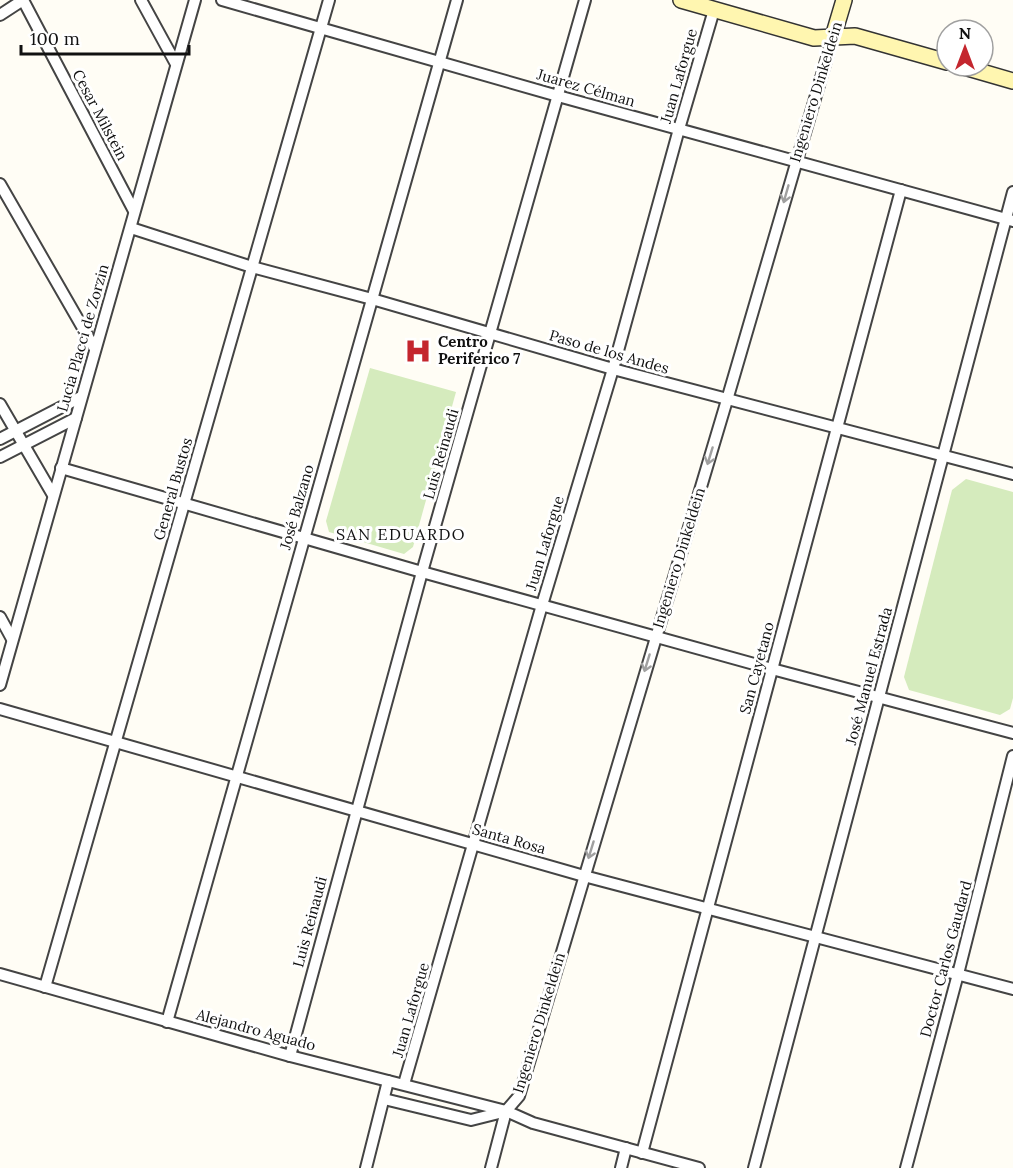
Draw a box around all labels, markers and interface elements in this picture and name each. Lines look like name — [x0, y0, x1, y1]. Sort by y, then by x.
scale bar — [21, 18, 189, 56]
north arrow — [935, 18, 995, 78]
street label: Ingeniero Dinkeldein — [785, 19, 846, 164]
text: N — [959, 23, 971, 43]
street label: Juan Laforgue — [656, 26, 701, 126]
text: 100 m — [30, 27, 80, 50]
street label: Juarez Célman — [534, 64, 637, 111]
street label: Cesar Milstein — [69, 66, 132, 163]
one-way arrow — [780, 184, 791, 203]
street label: Lucia Placci de Zorzin — [52, 262, 113, 414]
street label: Paso de los Andes — [547, 325, 671, 378]
place label: Centro Periferico 7 — [438, 332, 520, 368]
hospital icon: Centro Periferico 7 — [403, 336, 433, 366]
street label: Luis Reinaudi — [419, 406, 463, 501]
street label: General Bustos — [149, 435, 196, 542]
one-way arrow — [704, 446, 715, 465]
street label: José Balzano — [275, 462, 318, 553]
street label: Ingeniero Dinkeldein — [648, 485, 709, 630]
street label: Juan Laforgue — [521, 493, 568, 593]
district label: SAN EDUARDO — [336, 524, 466, 544]
street label: José Manuel Estrada — [841, 605, 896, 748]
street label: San Cayetano — [735, 620, 778, 716]
one-way arrow — [641, 653, 652, 672]
street label: Santa Rosa — [470, 819, 548, 858]
one-way arrow — [585, 840, 596, 859]
street label: Luis Reinaudi — [288, 874, 331, 969]
street label: Doctor Carlos Gaudard — [915, 878, 976, 1039]
street label: Ingeniero Dinkeldein — [508, 950, 569, 1095]
street label: Juan Laforgue — [388, 960, 433, 1060]
street label: Alejandro Aguado — [194, 1004, 318, 1055]

